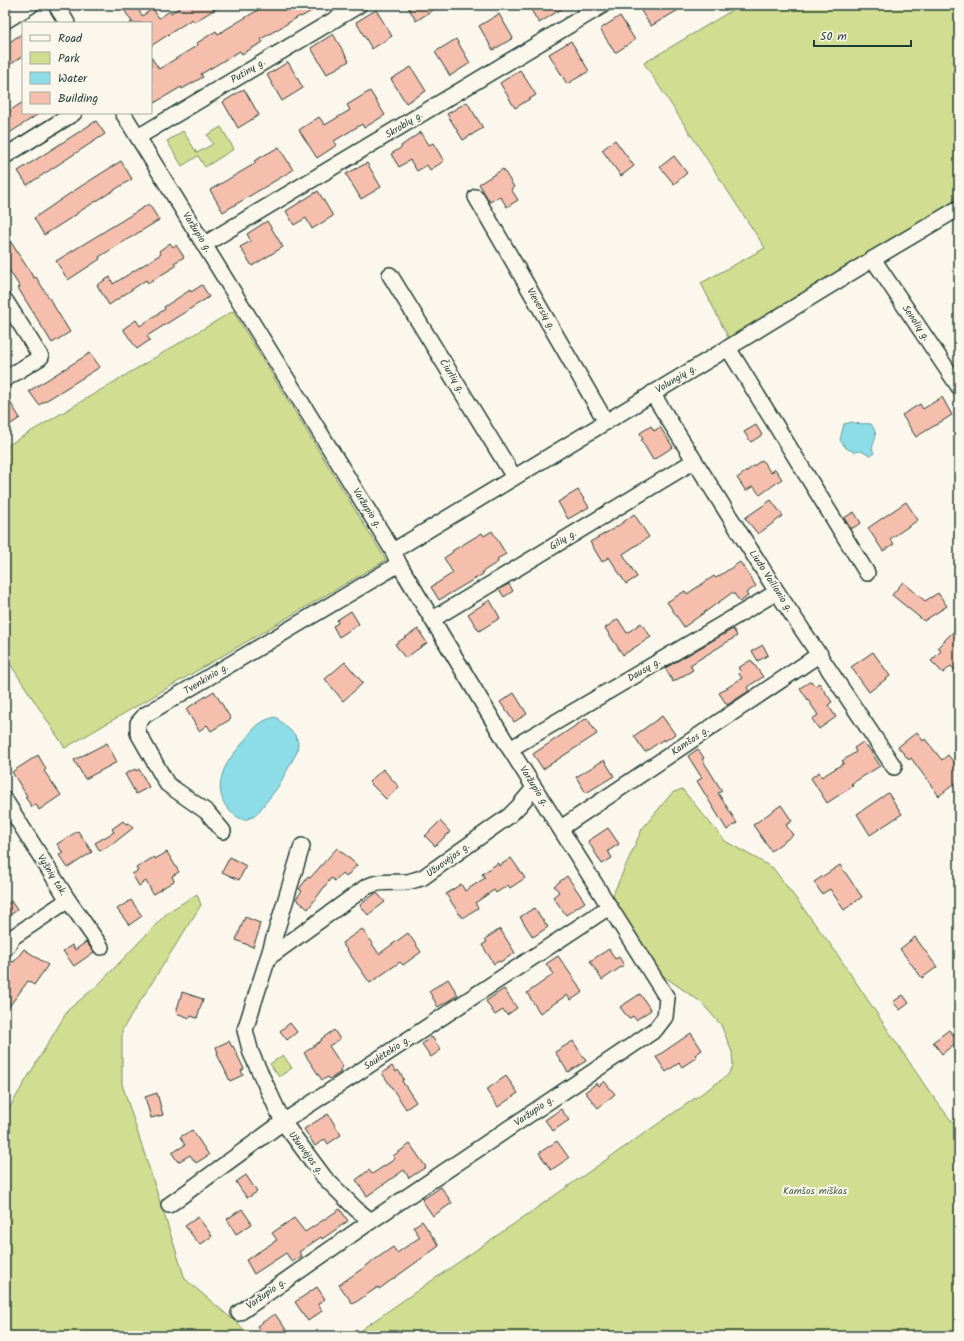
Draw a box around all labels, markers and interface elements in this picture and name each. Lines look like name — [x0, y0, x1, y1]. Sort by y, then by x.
legend — [22, 22, 152, 114]
scale bar — [814, 22, 911, 48]
text: 50 m — [820, 27, 847, 46]
text: Road — [58, 29, 83, 48]
text: Park — [58, 49, 80, 68]
street label: Putinų g. — [228, 54, 268, 88]
text: Water — [58, 69, 88, 88]
text: Building — [58, 89, 98, 108]
street label: Skroblų g. — [382, 107, 426, 143]
street label: Varžupio g. — [178, 209, 216, 255]
street label: Vieversių g. — [522, 285, 560, 333]
street label: Senolių g. — [898, 302, 934, 344]
street label: Čiurlių g. — [435, 356, 469, 396]
street label: Volungių g. — [652, 360, 700, 398]
street label: Varžupio g. — [348, 485, 386, 531]
street label: Gilių g. — [546, 526, 580, 554]
street label: Liudo Vailionio g. — [745, 547, 797, 615]
street label: Dausų g. — [624, 654, 664, 686]
street label: Tvenkinio g. — [181, 659, 231, 699]
street label: Kamšos g. — [668, 722, 712, 760]
street label: Varžupio g. — [515, 763, 553, 809]
street label: Užuovėjos g. — [423, 839, 473, 881]
street label: Vyšnių tak. — [33, 851, 71, 899]
street label: Saulėtekio g. — [361, 1032, 413, 1074]
street label: Varžupio g. — [511, 1092, 557, 1130]
street label: Užuovėjos g. — [284, 1128, 328, 1178]
park label: Kamšos miškas — [783, 1183, 848, 1199]
street label: Varžupio g. — [243, 1274, 289, 1314]

